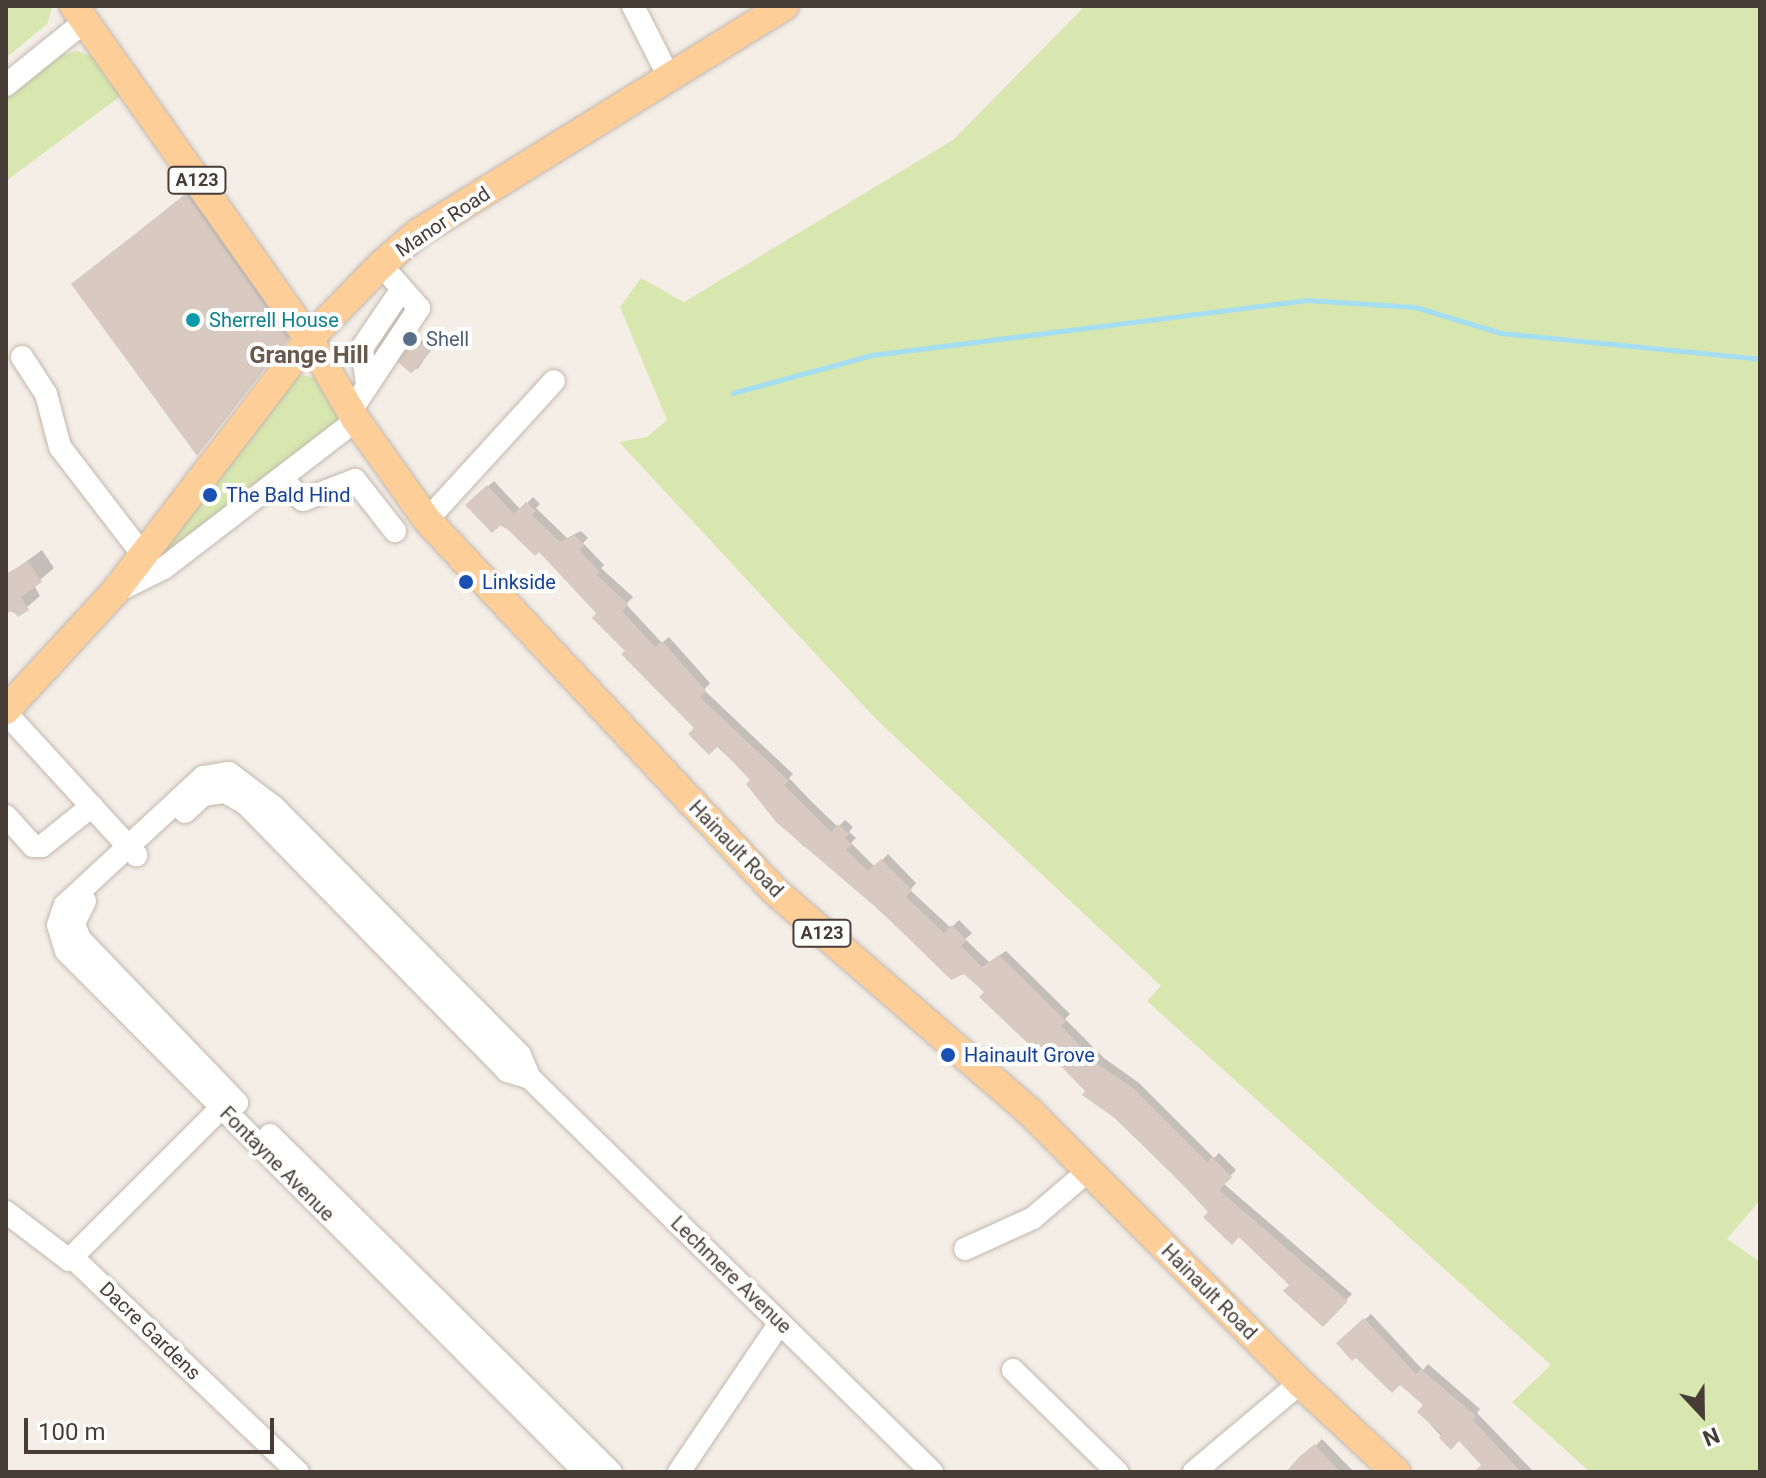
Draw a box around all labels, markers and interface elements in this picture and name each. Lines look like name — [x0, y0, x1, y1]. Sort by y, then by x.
road number: A123 — [167, 166, 227, 194]
street label: Manor Road — [391, 182, 495, 262]
place label: Sherrell House — [209, 308, 339, 332]
marker: Sherrell House — [184, 311, 202, 329]
place label: Shell — [426, 327, 469, 351]
marker: Shell — [401, 330, 419, 348]
district label: Grange Hill — [249, 342, 369, 370]
place label: The Bald Hind — [226, 483, 350, 507]
marker: The Bald Hind — [201, 486, 219, 504]
place label: Linkside — [482, 570, 556, 594]
marker: Linkside — [457, 573, 475, 591]
street label: Hainault Road — [684, 796, 788, 902]
road number: A123 — [792, 919, 852, 947]
place label: Hainault Grove — [964, 1043, 1095, 1067]
marker: Hainault Grove — [939, 1046, 957, 1064]
street label: Fontayne Avenue — [215, 1102, 339, 1226]
street label: Lechmere Avenue — [666, 1211, 796, 1339]
street label: Hainault Road — [1156, 1239, 1262, 1345]
street label: Dacre Gardens — [95, 1277, 205, 1385]
north arrow — [1662, 1374, 1742, 1454]
scale bar — [28, 1402, 278, 1452]
text: 100 m — [38, 1418, 105, 1446]
text: N — [1699, 1422, 1723, 1451]

